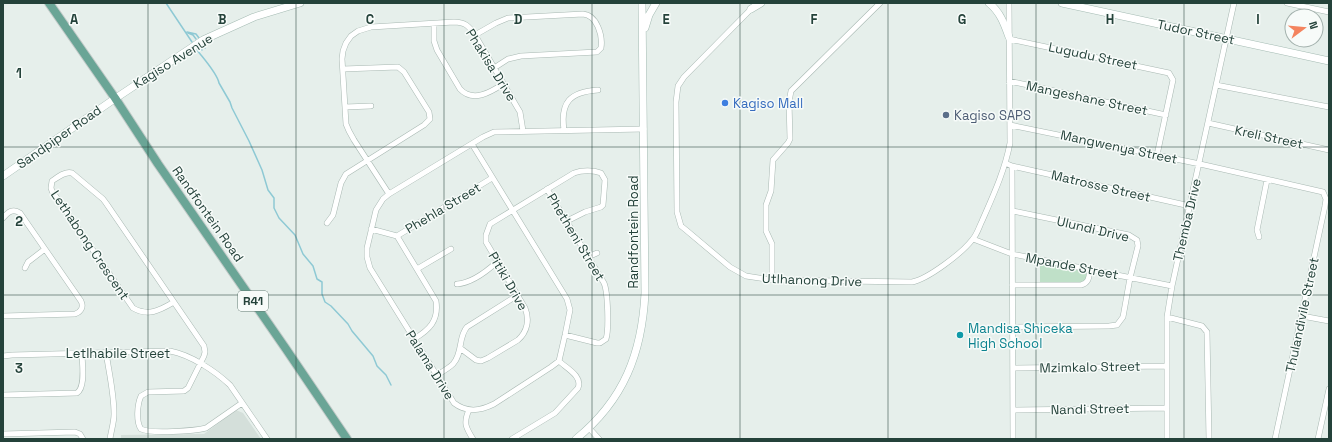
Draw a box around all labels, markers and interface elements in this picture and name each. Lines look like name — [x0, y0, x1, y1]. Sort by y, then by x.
north arrow — [1284, 8, 1324, 48]
text: A — [70, 11, 79, 28]
text: B — [218, 11, 227, 28]
text: C — [366, 11, 374, 28]
text: D — [514, 11, 523, 28]
text: E — [662, 11, 670, 28]
text: F — [811, 11, 818, 28]
text: G — [958, 11, 966, 28]
text: H — [1106, 11, 1114, 28]
text: I — [1256, 11, 1260, 28]
street label: Tudor Street — [1156, 15, 1236, 49]
text: N — [1306, 20, 1321, 31]
street label: Phakisa Drive — [462, 26, 520, 104]
street label: Kagiso Avenue — [130, 30, 216, 92]
street label: Lugudu Street — [1047, 38, 1139, 74]
text: 1 — [16, 65, 22, 82]
street label: Mangeshane Street — [1025, 77, 1149, 119]
place label: Kagiso Mall — [733, 95, 803, 112]
marker: Kagiso Mall — [720, 98, 730, 108]
street label: Sandpiper Road — [13, 101, 105, 173]
place label: Kagiso SAPS — [954, 107, 1031, 124]
marker: Kagiso SAPS — [941, 110, 951, 120]
street label: Kreli Street — [1233, 121, 1305, 153]
street label: Mangwenya Street — [1059, 126, 1179, 168]
street label: Randfontein Road — [169, 163, 247, 265]
street label: Matrosse Street — [1050, 166, 1152, 206]
street label: Randfontein Road — [625, 175, 642, 289]
street label: Themba Drive — [1169, 177, 1205, 263]
street label: Phehla Street — [402, 179, 484, 237]
street label: Lethabong Crescent — [47, 187, 133, 303]
street label: Phetheni Street — [543, 190, 609, 284]
street label: Ulundi Drive — [1055, 212, 1131, 246]
text: 2 — [15, 213, 23, 230]
street label: Pitiki Drive — [484, 249, 532, 313]
street label: Mpande Street — [1024, 249, 1120, 283]
street label: Thulandivile Street — [1281, 256, 1323, 374]
street label: Utlhanong Drive — [762, 270, 862, 290]
road number: R41 — [238, 291, 268, 311]
place label: Mandisa Shiceka High School — [968, 320, 1073, 352]
street label: Palama Drive — [402, 327, 458, 403]
marker: Mandisa Shiceka High School — [955, 330, 965, 340]
street label: Letlhabile Street — [66, 345, 170, 362]
street label: Mzimkalo Street — [1039, 358, 1141, 376]
text: 3 — [15, 360, 23, 377]
street label: Nandi Street — [1051, 400, 1130, 418]

